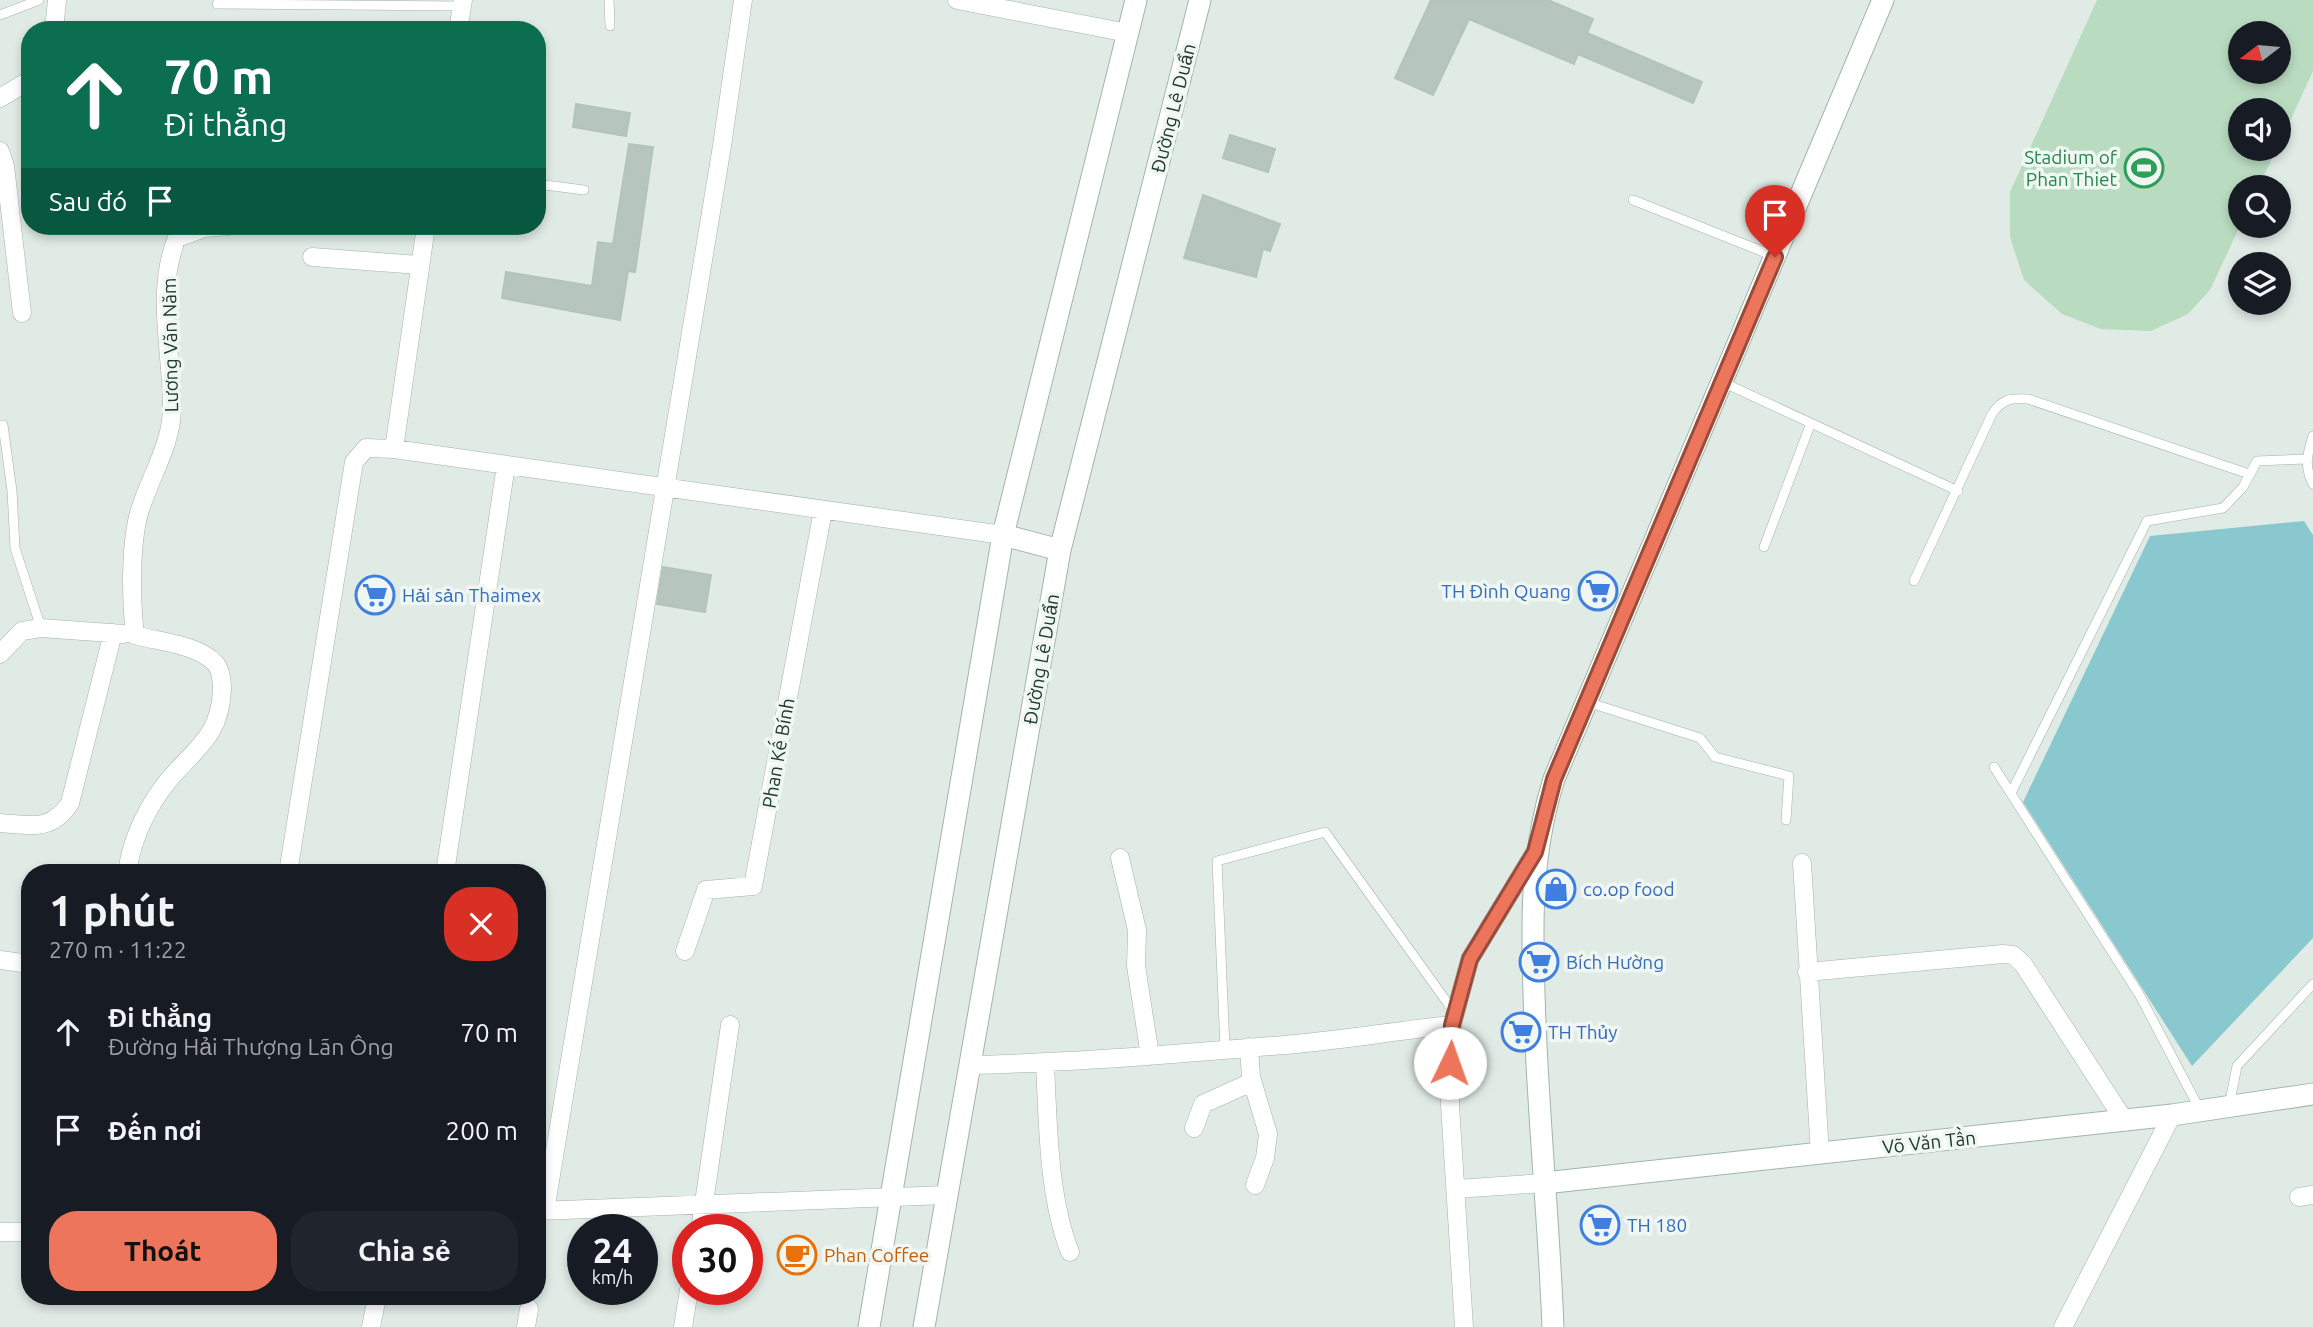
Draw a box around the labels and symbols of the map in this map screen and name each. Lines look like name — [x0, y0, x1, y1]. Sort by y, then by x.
north arrow — [2228, 21, 2291, 84]
street label: Đường Lê Duẩn — [1146, 41, 1200, 175]
place label: Stadium of Phan Thiet — [2024, 146, 2118, 190]
sports icon: Stadium of Phan Thiet — [2123, 147, 2165, 189]
pin — [1745, 185, 1805, 257]
street label: Lương Văn Năm — [158, 278, 182, 412]
supermarket icon: TH Đình Quang — [1577, 570, 1619, 612]
supermarket icon: Hải sản Thaimex — [354, 574, 396, 616]
place label: TH Đình Quang — [1441, 580, 1571, 602]
place label: Hải sản Thaimex — [402, 584, 541, 606]
street label: Đường Lê Duẩn — [1019, 592, 1063, 726]
street label: Phan Kế Bính — [756, 696, 799, 810]
shop icon: co.op food — [1535, 868, 1577, 910]
place label: co.op food — [1583, 878, 1675, 900]
supermarket icon: Bích Hường — [1518, 941, 1560, 983]
place label: Bích Hường — [1566, 951, 1664, 973]
supermarket icon: TH Thủy — [1500, 1011, 1542, 1053]
place label: TH Thủy — [1548, 1021, 1617, 1043]
position arrow — [1413, 1026, 1487, 1100]
street label: Võ Văn Tần — [1881, 1124, 1977, 1158]
supermarket icon: TH 180 — [1579, 1204, 1621, 1246]
speed limit sign: 30 — [672, 1214, 763, 1305]
place label: TH 180 — [1627, 1214, 1687, 1236]
cafe icon: Phan Coffee — [776, 1234, 818, 1276]
place label: Phan Coffee — [824, 1244, 929, 1266]

